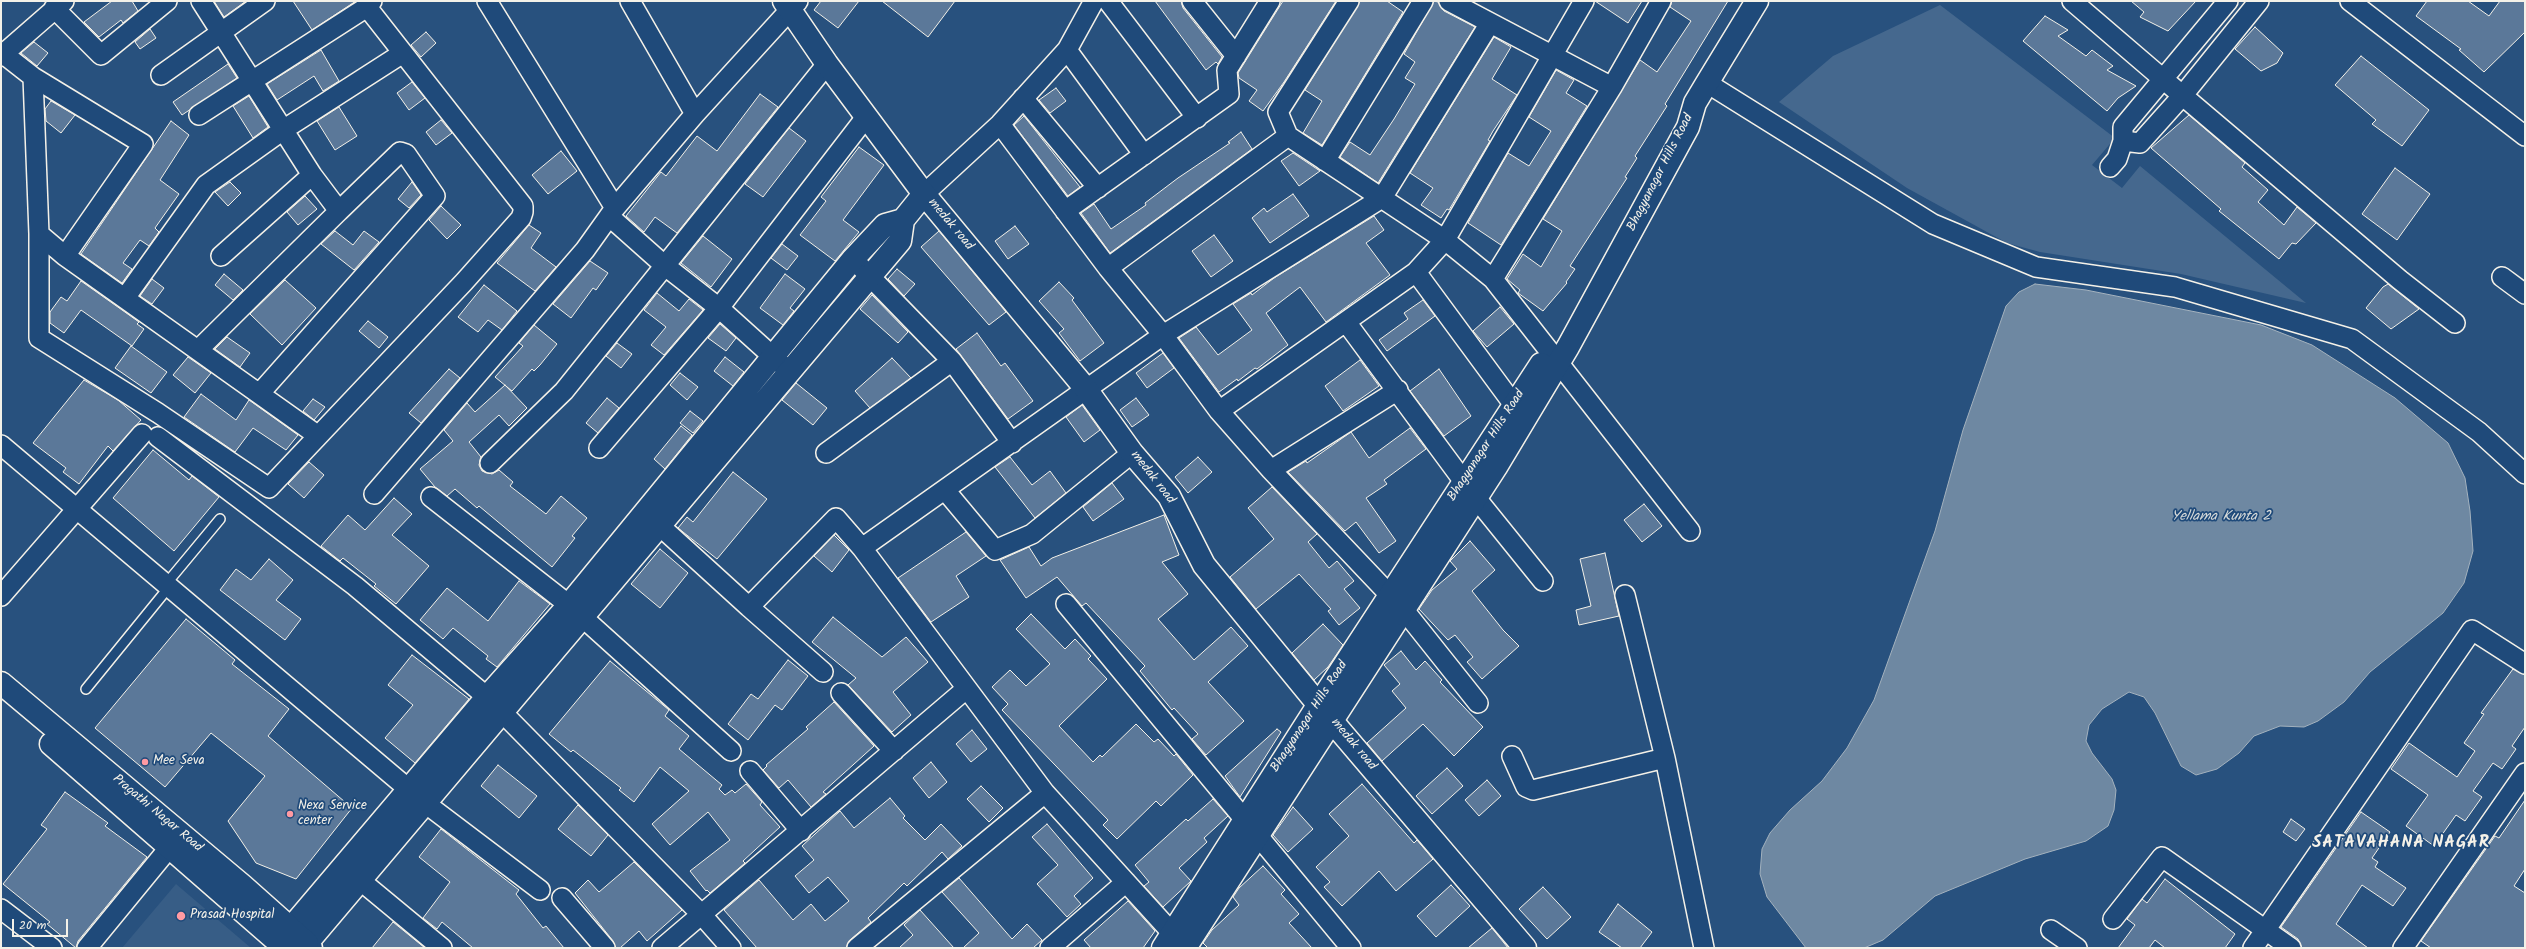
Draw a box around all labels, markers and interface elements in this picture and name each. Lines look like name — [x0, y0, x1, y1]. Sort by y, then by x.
street label: Bhagyanagar Hills Road — [1625, 112, 1697, 234]
street label: medak road — [924, 196, 976, 254]
street label: Bhagyanagar Hills Road — [1445, 387, 1529, 505]
street label: medak road — [1127, 448, 1177, 508]
water label: Yellama Kunta 2 — [2171, 510, 2271, 526]
street label: Bhagyanagar Hills Road — [1268, 658, 1352, 776]
street label: medak road — [1327, 716, 1379, 774]
place label: Mee Seva — [153, 754, 205, 770]
marker: Mee Seva — [140, 757, 150, 767]
street label: Pragathi Nagar Road — [109, 772, 205, 856]
place label: Nexa Service center — [298, 799, 367, 830]
marker: Nexa Service center — [285, 809, 295, 819]
district label: SATAVAHANA NAGAR — [2312, 834, 2490, 854]
place label: Prasad Hospital — [190, 908, 275, 924]
marker: Prasad Hospital — [175, 910, 187, 922]
scale bar — [14, 911, 70, 937]
text: 20 m — [19, 916, 46, 935]

